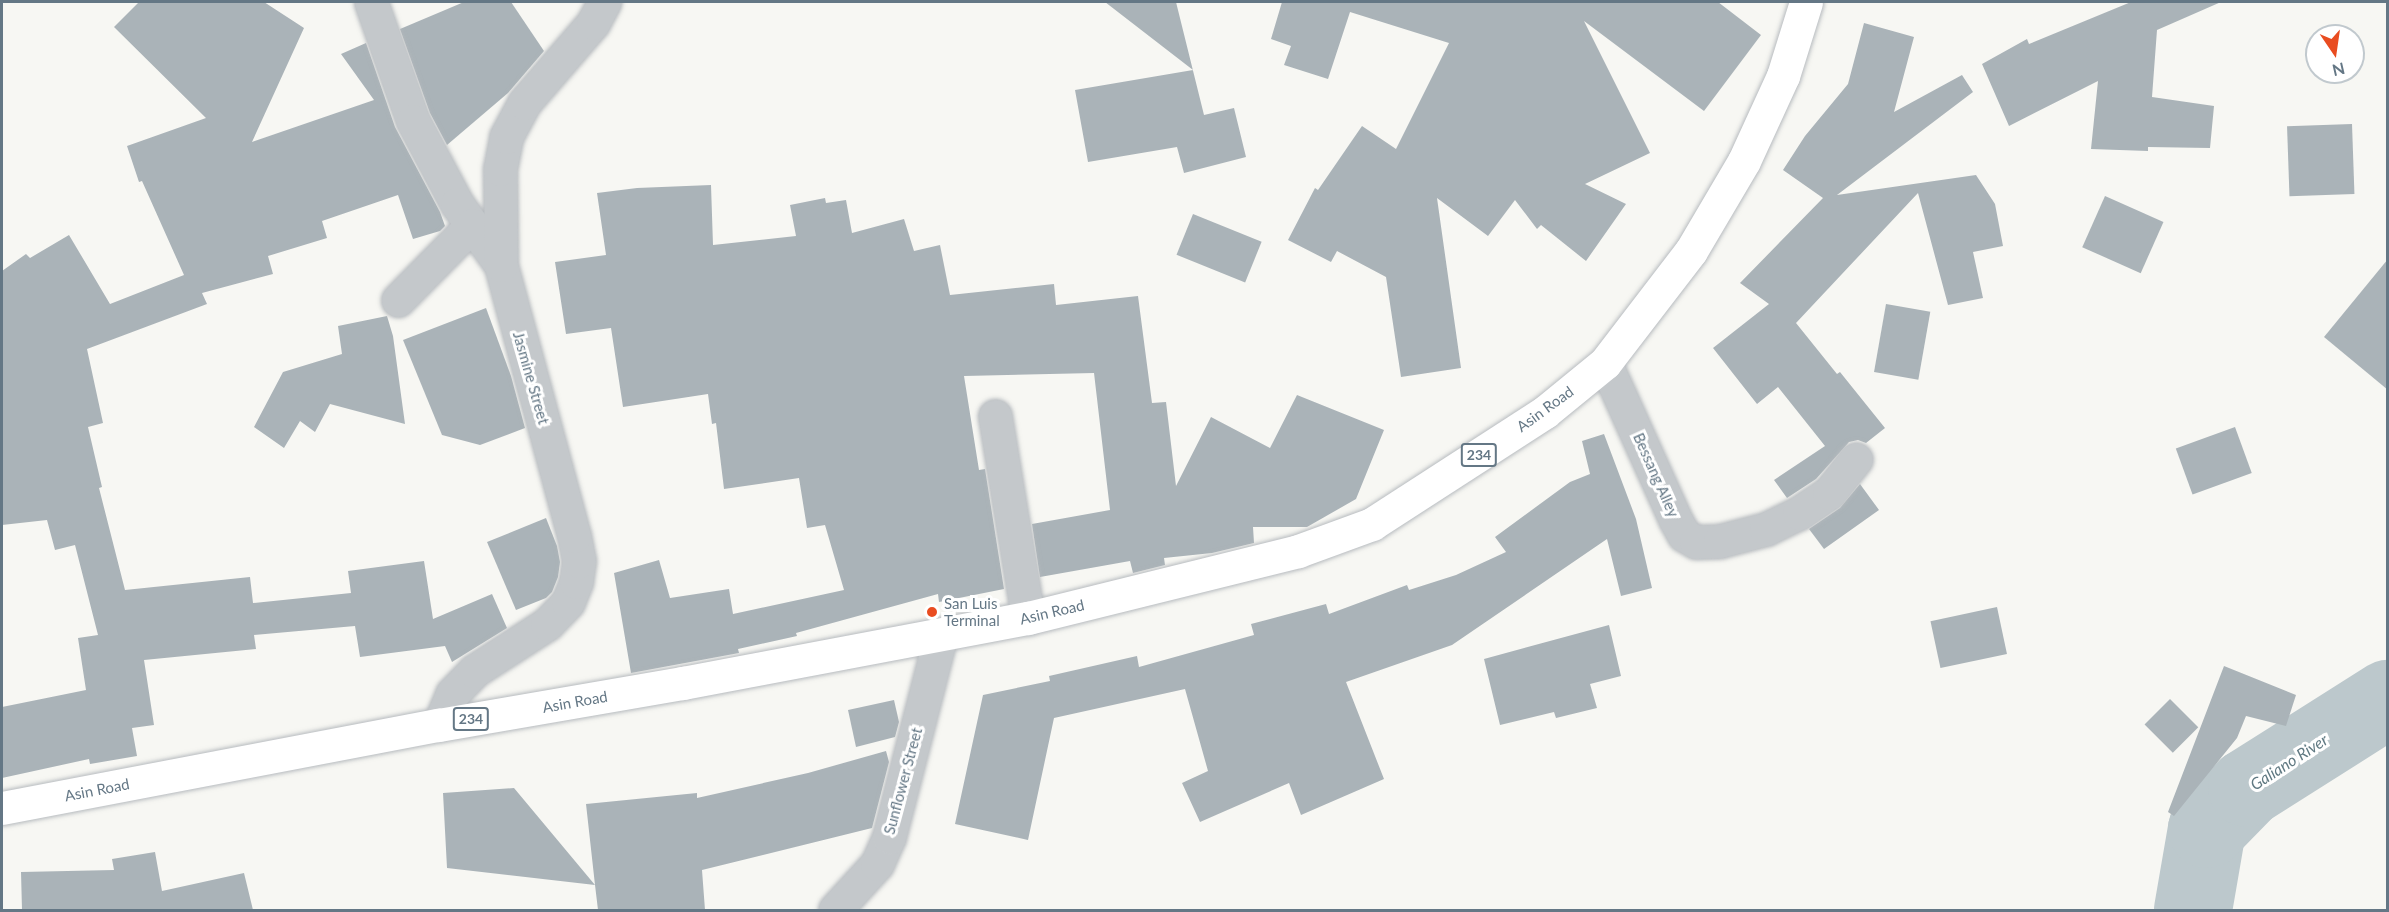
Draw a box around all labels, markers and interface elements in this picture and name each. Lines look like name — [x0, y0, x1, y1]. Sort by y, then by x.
north arrow — [2305, 24, 2365, 84]
text: N — [2331, 59, 2347, 81]
street label: Jasmine Street — [509, 330, 553, 426]
street label: Asin Road — [1513, 382, 1577, 436]
street label: Bessang Alley — [1629, 430, 1683, 520]
road number: 234 — [1460, 444, 1498, 466]
place label: San Luis Terminal — [944, 594, 1000, 629]
street label: Asin Road — [1018, 596, 1086, 628]
marker: San Luis Terminal — [925, 605, 939, 619]
street label: Asin Road — [541, 687, 609, 717]
road number: 234 — [452, 708, 490, 730]
street label: Sunflower Street — [880, 725, 926, 837]
water label: Galiano River — [2247, 730, 2331, 794]
street label: Asin Road — [63, 775, 131, 805]

